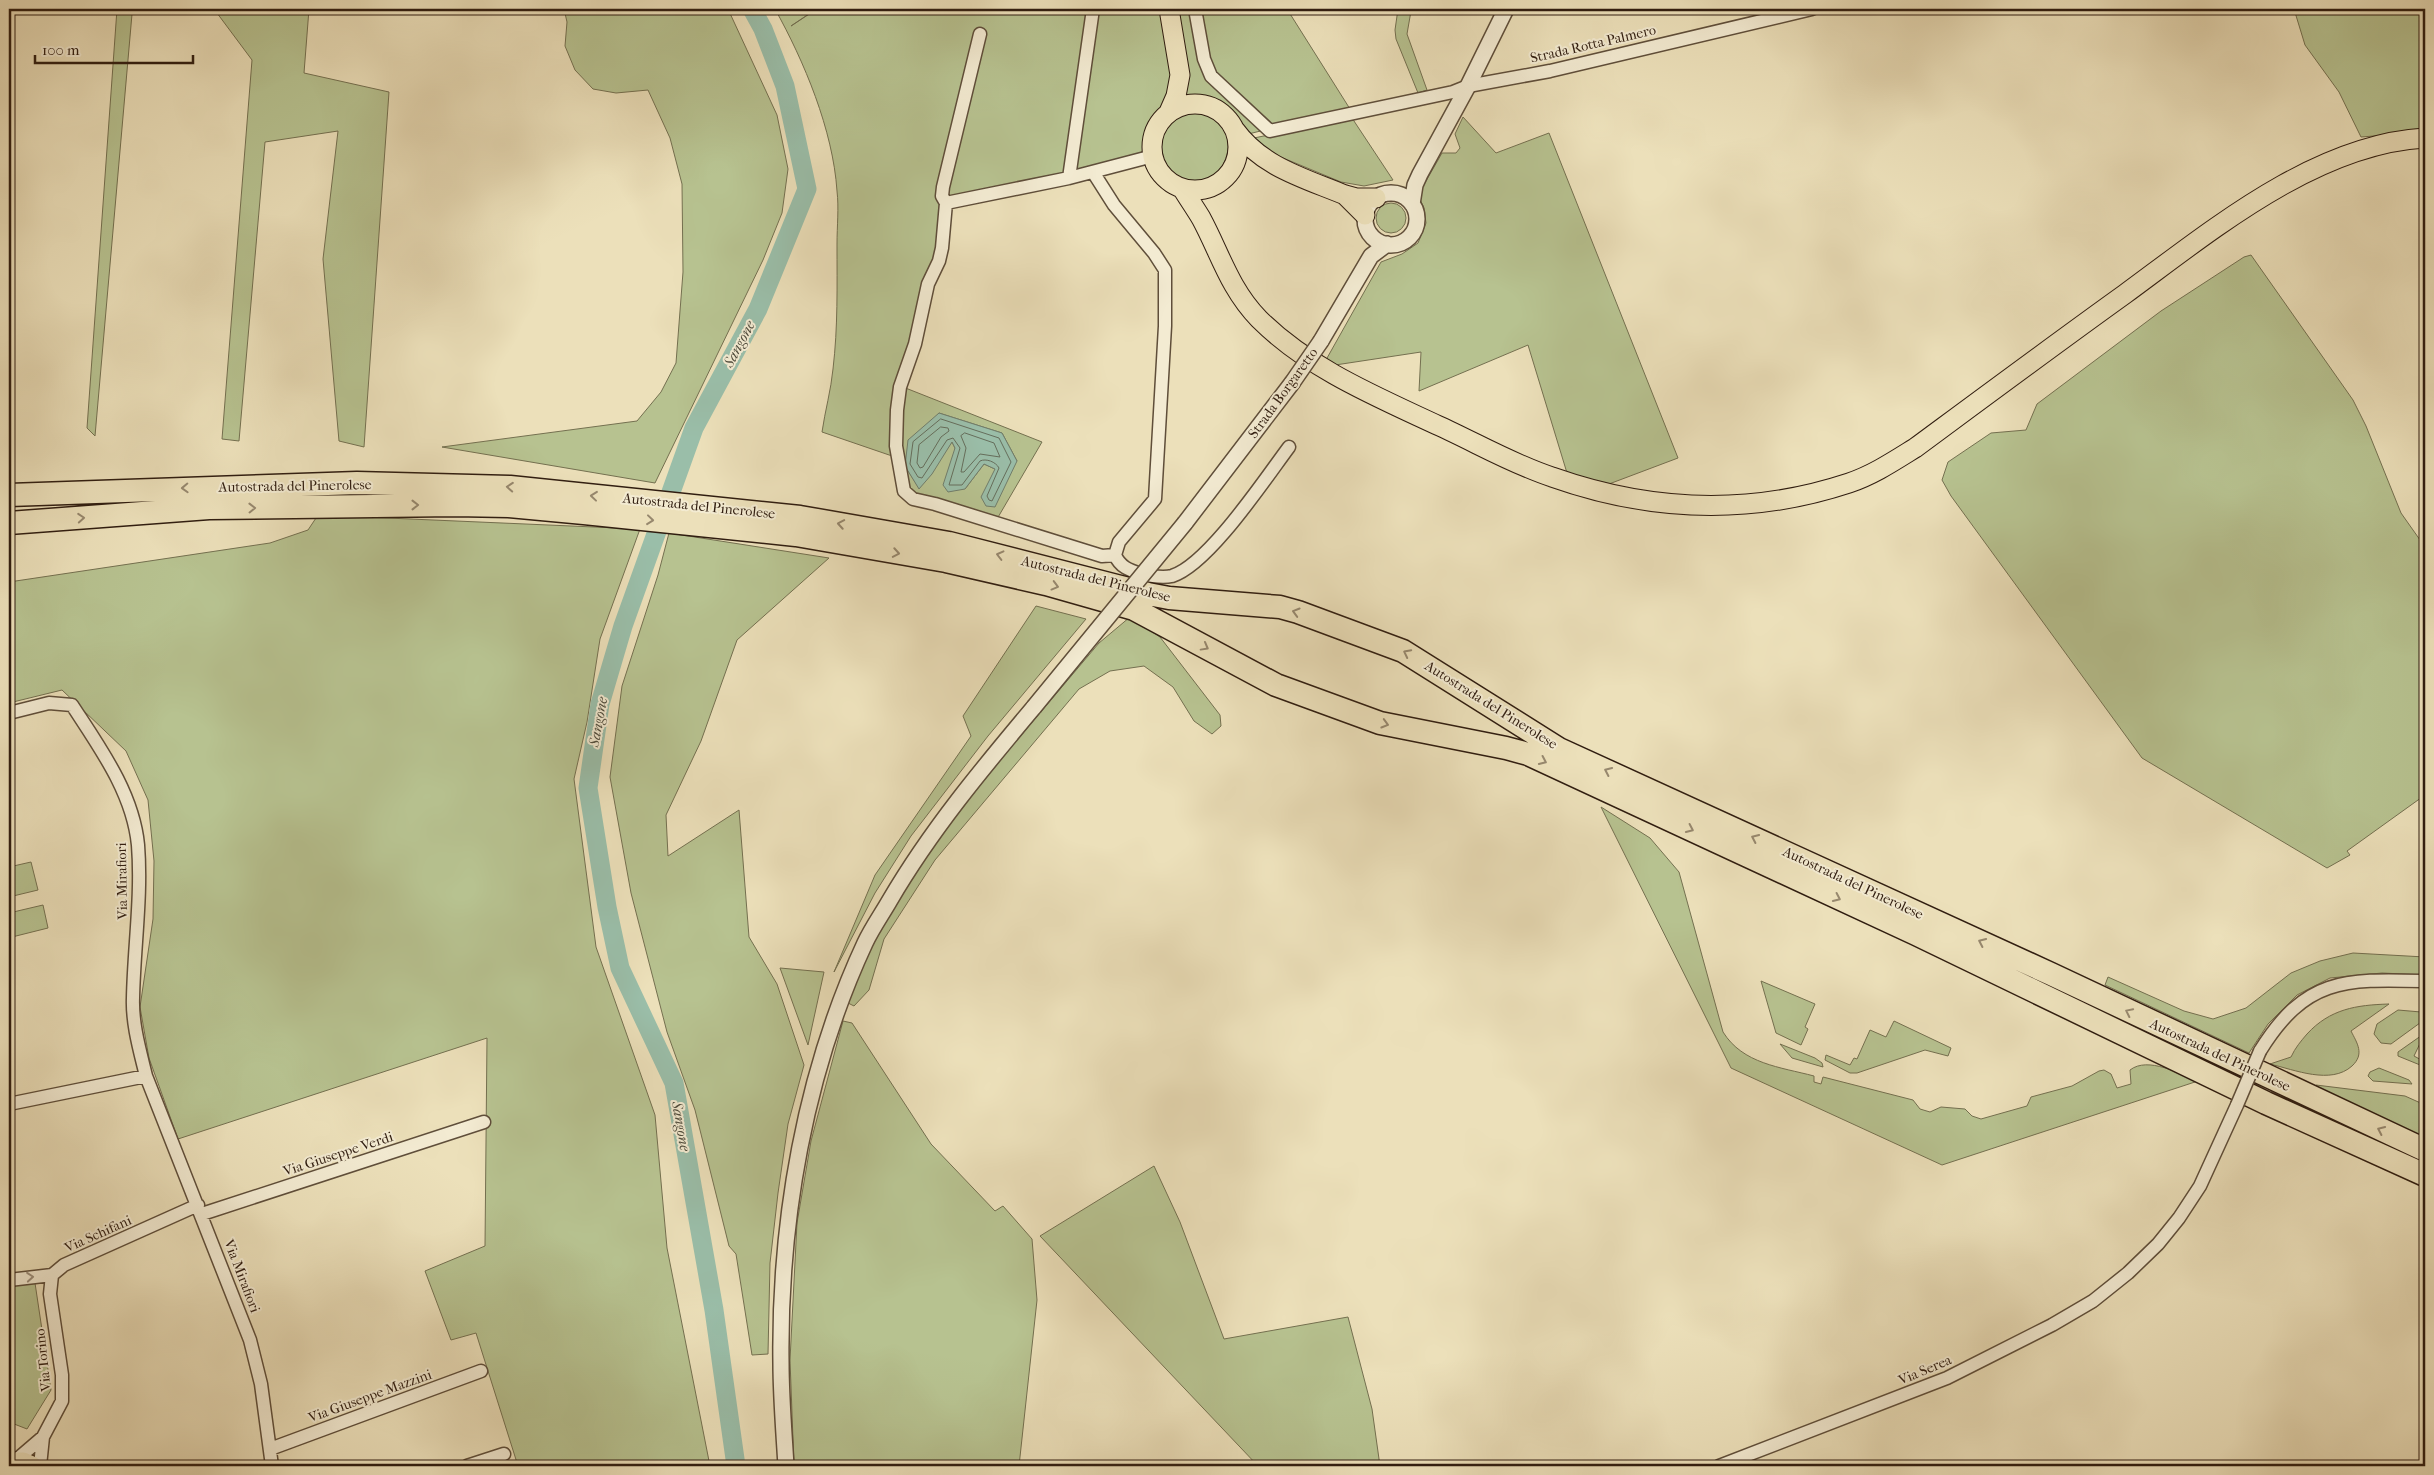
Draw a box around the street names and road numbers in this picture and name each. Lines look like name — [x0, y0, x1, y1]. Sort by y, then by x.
street label: Strada Rotta Palmero — [1529, 21, 1657, 67]
street label: Strada Borgaretto — [1244, 344, 1322, 442]
street label: Autostrada del Pinerolese — [217, 476, 372, 496]
street label: Autostrada del Pinerolese — [621, 489, 776, 522]
street label: Autostrada del Pinerolese — [1019, 552, 1172, 606]
street label: Autostrada del Pinerolese — [1421, 657, 1561, 753]
street label: Via Mirafiori — [113, 842, 131, 921]
street label: Autostrada del Pinerolese — [1779, 843, 1926, 923]
street label: Autostrada del Pinerolese — [2146, 1015, 2293, 1095]
street label: Via Giuseppe Verdi — [280, 1128, 395, 1180]
street label: Via Schifani — [61, 1212, 134, 1257]
street label: Via Mirafiori — [220, 1236, 264, 1315]
street label: Via Torino — [31, 1328, 55, 1393]
street label: Via Serea — [1895, 1351, 1955, 1389]
street label: Via Giuseppe Mazzini — [305, 1366, 434, 1427]

